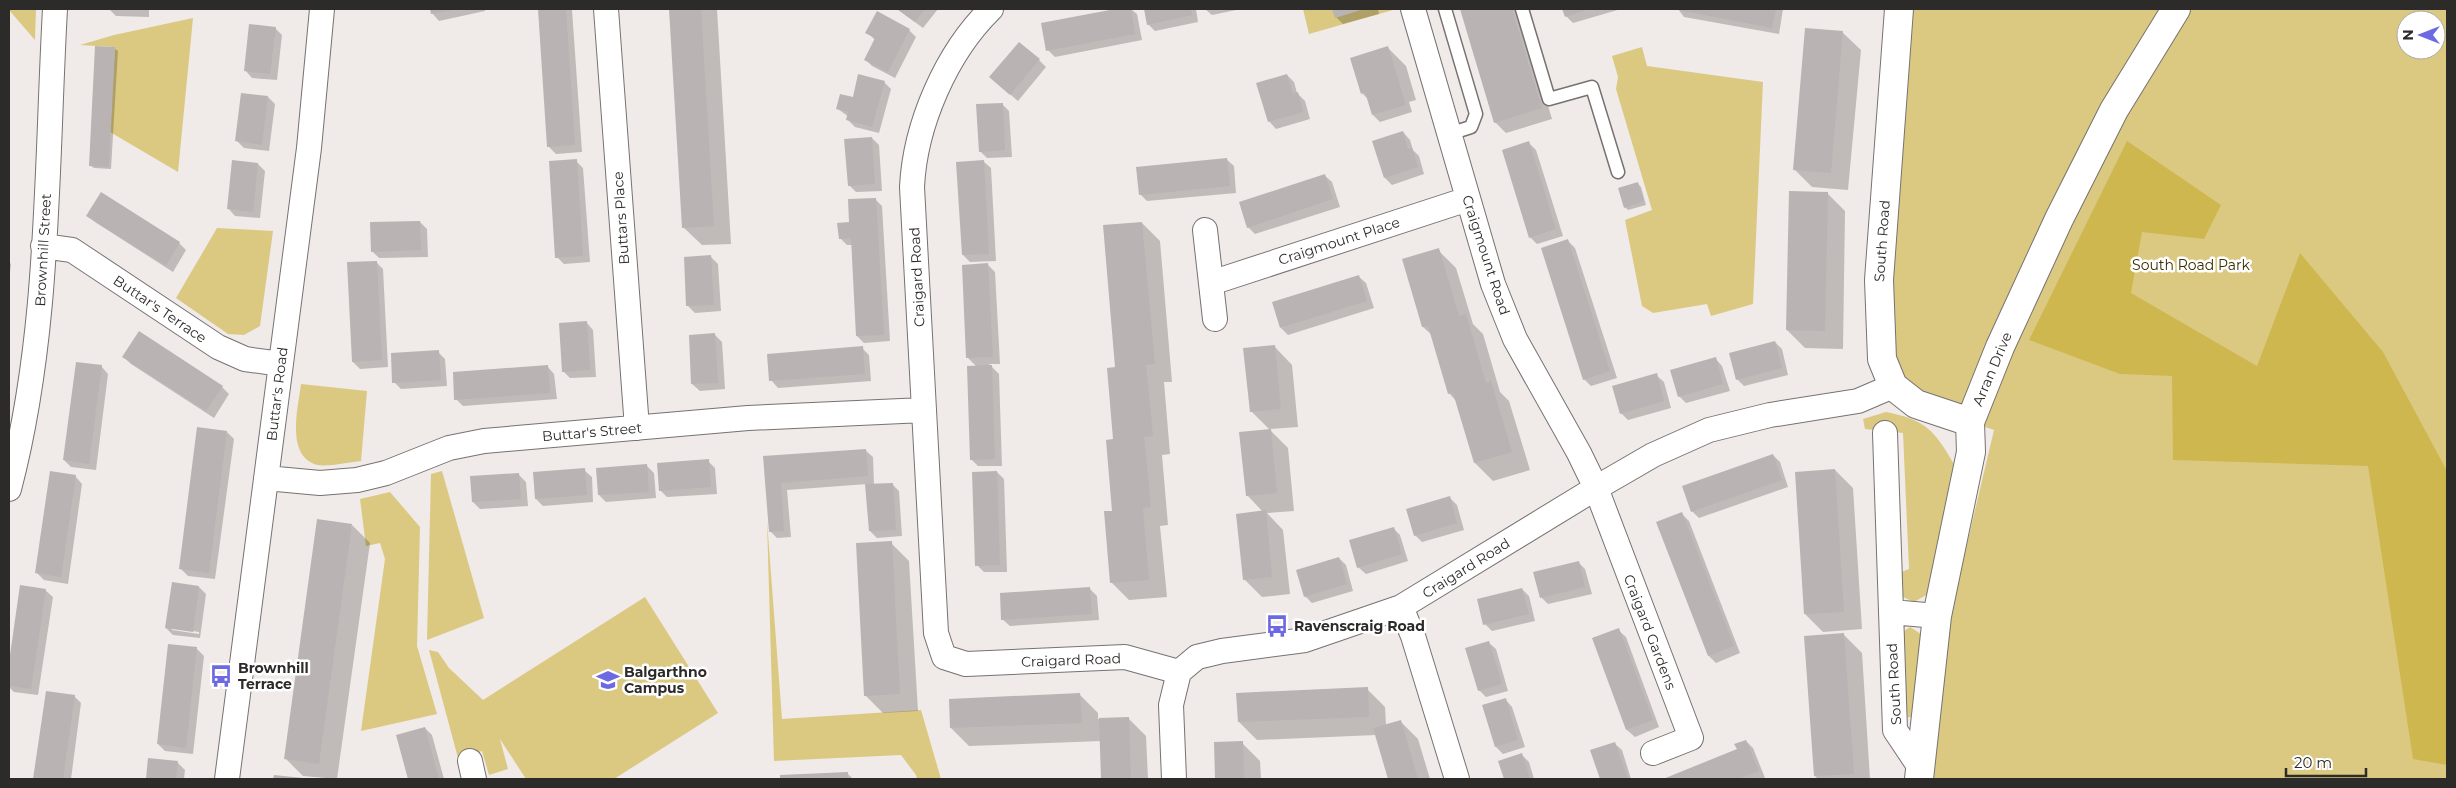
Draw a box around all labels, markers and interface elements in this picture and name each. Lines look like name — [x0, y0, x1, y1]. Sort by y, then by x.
north arrow — [2396, 10, 2446, 60]
text: N — [2399, 29, 2417, 41]
street label: Buttars Place — [609, 171, 633, 265]
street label: Brownhill Street — [31, 193, 55, 307]
street label: Craigmount Road — [1458, 193, 1514, 317]
street label: South Road — [1870, 199, 1894, 283]
street label: Craigmount Place — [1276, 213, 1402, 269]
street label: Craigard Road — [905, 227, 929, 327]
park label: South Road Park — [2132, 256, 2251, 274]
street label: Buttar's Terrace — [110, 271, 210, 347]
street label: Arran Drive — [1968, 329, 2016, 409]
street label: Buttar's Road — [262, 346, 292, 442]
street label: Buttar's Street — [541, 419, 643, 445]
street label: Craigard Road — [1419, 534, 1513, 602]
street label: Craigard Gardens — [1620, 572, 1680, 692]
bus stop icon: Ravenscraig Road — [1264, 613, 1290, 639]
place label: Ravenscraig Road — [1294, 617, 1425, 635]
street label: South Road — [1883, 642, 1905, 726]
street label: Craigard Road — [1021, 649, 1121, 671]
place label: Brownhill Terrace — [238, 659, 309, 693]
bus stop icon: Brownhill Terrace — [208, 663, 234, 689]
place label: Balgarthno Campus — [624, 663, 707, 697]
school or university icon: Balgarthno Campus — [595, 667, 621, 693]
scale bar — [2286, 746, 2366, 778]
text: 20 m — [2294, 753, 2332, 772]

